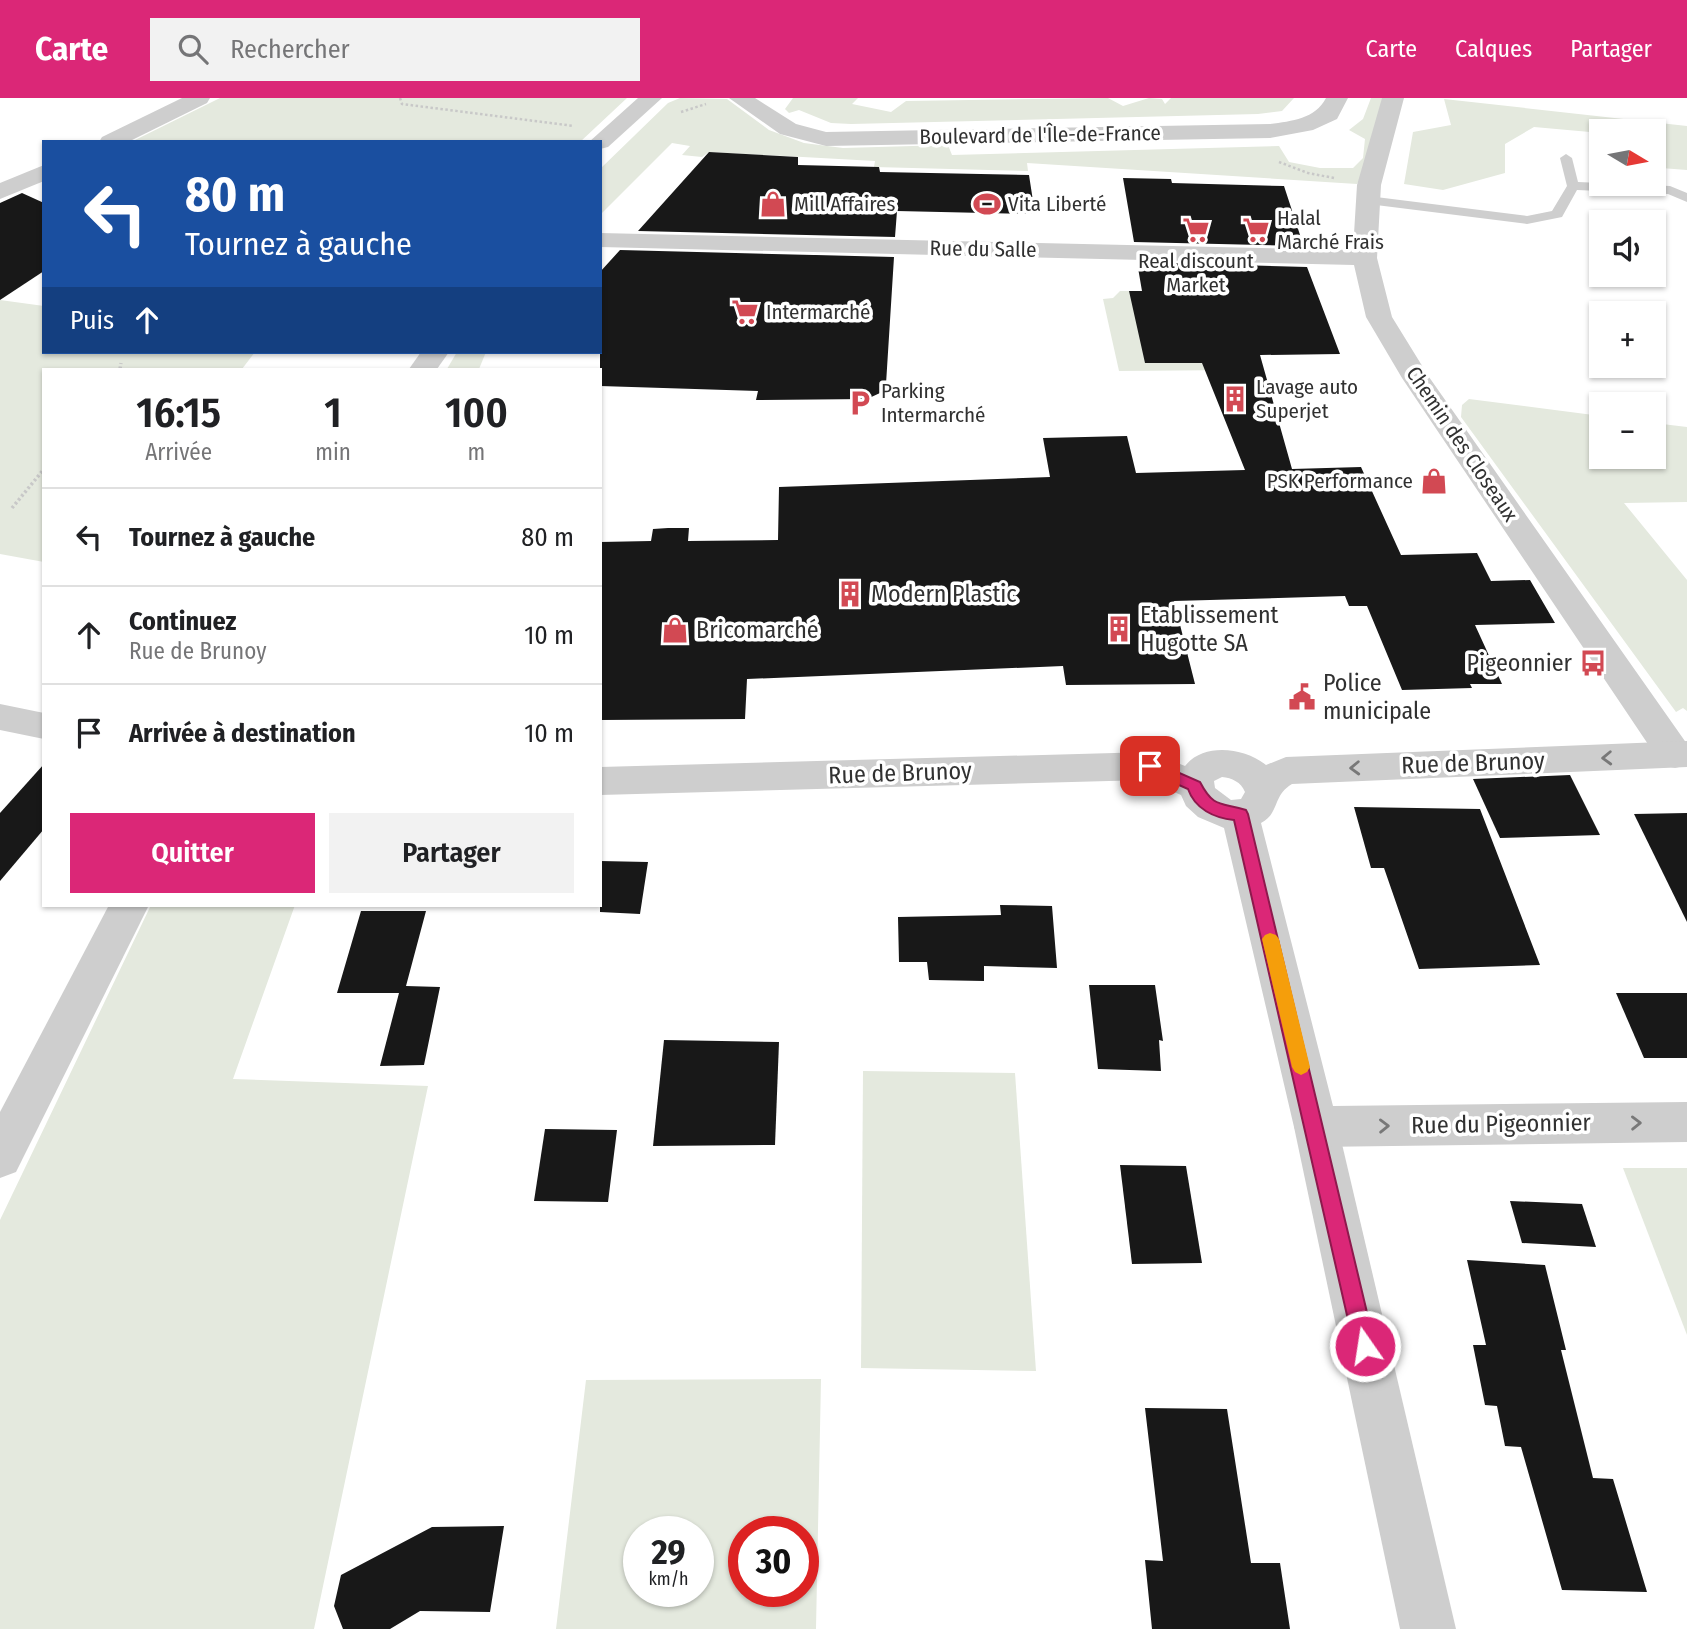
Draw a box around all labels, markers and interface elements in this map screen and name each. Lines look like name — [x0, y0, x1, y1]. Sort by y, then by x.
search box — [150, 18, 640, 81]
text: Carte — [35, 29, 108, 69]
icon: search — [174, 30, 212, 68]
text: Rechercher — [230, 34, 350, 65]
text: Carte — [1366, 35, 1417, 63]
text: Calques — [1455, 35, 1532, 63]
text: Partager — [1570, 35, 1652, 63]
north arrow — [1589, 119, 1666, 196]
map controls — [1589, 119, 1666, 469]
street label: Boulevard de l'Île-de-France — [919, 120, 1161, 150]
text: 80 m — [185, 165, 285, 224]
icon: left — [70, 168, 161, 259]
shop icon: Mill Affaires — [758, 189, 788, 219]
sports icon: Vita Liberté — [972, 189, 1002, 219]
place label: Mill Affaires — [794, 191, 895, 217]
place label: Vita Liberté — [1008, 191, 1106, 217]
place label: Halal Marché Frais — [1277, 205, 1384, 255]
button: sound — [1589, 210, 1666, 287]
supermarket icon: Real discount Market — [1181, 215, 1211, 245]
supermarket icon: Halal Marché Frais — [1241, 215, 1271, 245]
text: Tournez à gauche — [185, 225, 412, 263]
street label: Rue du Salle — [929, 235, 1037, 263]
place label: Real discount Market — [1138, 248, 1254, 298]
supermarket icon: Intermarché — [730, 297, 760, 327]
place label: Intermarché — [766, 299, 870, 325]
icon: ahead — [128, 301, 166, 339]
button: + — [1589, 301, 1666, 378]
text: Puis — [70, 305, 114, 336]
street label: Chemin des Closeaux — [1400, 362, 1524, 527]
place label: Lavage auto Superjet — [1256, 374, 1358, 424]
place label: Parking Intermarché — [881, 378, 985, 428]
building icon: Lavage auto Superjet — [1220, 384, 1250, 414]
text: 16:15 — [136, 388, 221, 438]
text: 1 — [324, 388, 342, 438]
text: 100 — [445, 388, 508, 438]
parking icon: Parking Intermarché — [845, 388, 875, 418]
button: − — [1589, 392, 1666, 469]
text: Arrivée — [145, 438, 212, 466]
text: min — [315, 438, 351, 466]
text: m — [468, 438, 485, 466]
shop icon: PSK Performance — [1419, 466, 1449, 496]
place label: PSK Performance — [1267, 468, 1413, 494]
icon: left — [70, 518, 108, 556]
text: Tournez à gauche — [129, 522, 315, 553]
text: 80 m — [521, 522, 574, 553]
building icon: Modern Plastic — [835, 579, 865, 609]
place label: Modern Plastic — [871, 580, 1017, 608]
place label: Etablissement Hugotte SA — [1140, 601, 1279, 657]
text: Continuez — [129, 606, 236, 637]
building icon: Etablissement Hugotte SA — [1104, 614, 1134, 644]
shop icon: Bricomarché — [660, 615, 690, 645]
icon: ahead — [70, 616, 108, 654]
place label: Bricomarché — [696, 616, 819, 644]
text: 10 m — [524, 620, 574, 651]
text: Rue de Brunoy — [129, 637, 266, 665]
bus stop icon: Pigeonnier — [1578, 648, 1608, 678]
place label: Pigeonnier — [1466, 649, 1573, 677]
place label: Police municipale — [1323, 669, 1431, 725]
public building icon: Police municipale — [1287, 682, 1317, 712]
icon: arrive — [70, 714, 108, 752]
text: Arrivée à destination — [129, 718, 356, 749]
text: 10 m — [524, 718, 574, 749]
pin — [1120, 736, 1180, 796]
street label: Rue de Brunoy — [1401, 746, 1545, 779]
icon: arrive — [1131, 747, 1169, 785]
one-way arrow — [1601, 750, 1612, 765]
street label: Rue de Brunoy — [828, 756, 972, 789]
one-way arrow — [1350, 761, 1361, 776]
button: Quitter — [70, 813, 315, 893]
button: Partager — [329, 813, 574, 893]
street label: Rue du Pigeonnier — [1411, 1108, 1592, 1140]
one-way arrow — [1631, 1115, 1642, 1130]
one-way arrow — [1379, 1118, 1390, 1134]
position arrow — [1328, 1309, 1402, 1383]
speed limit sign: 30 — [728, 1516, 819, 1607]
text: 29 — [651, 1531, 686, 1573]
text: km/h — [648, 1568, 689, 1590]

